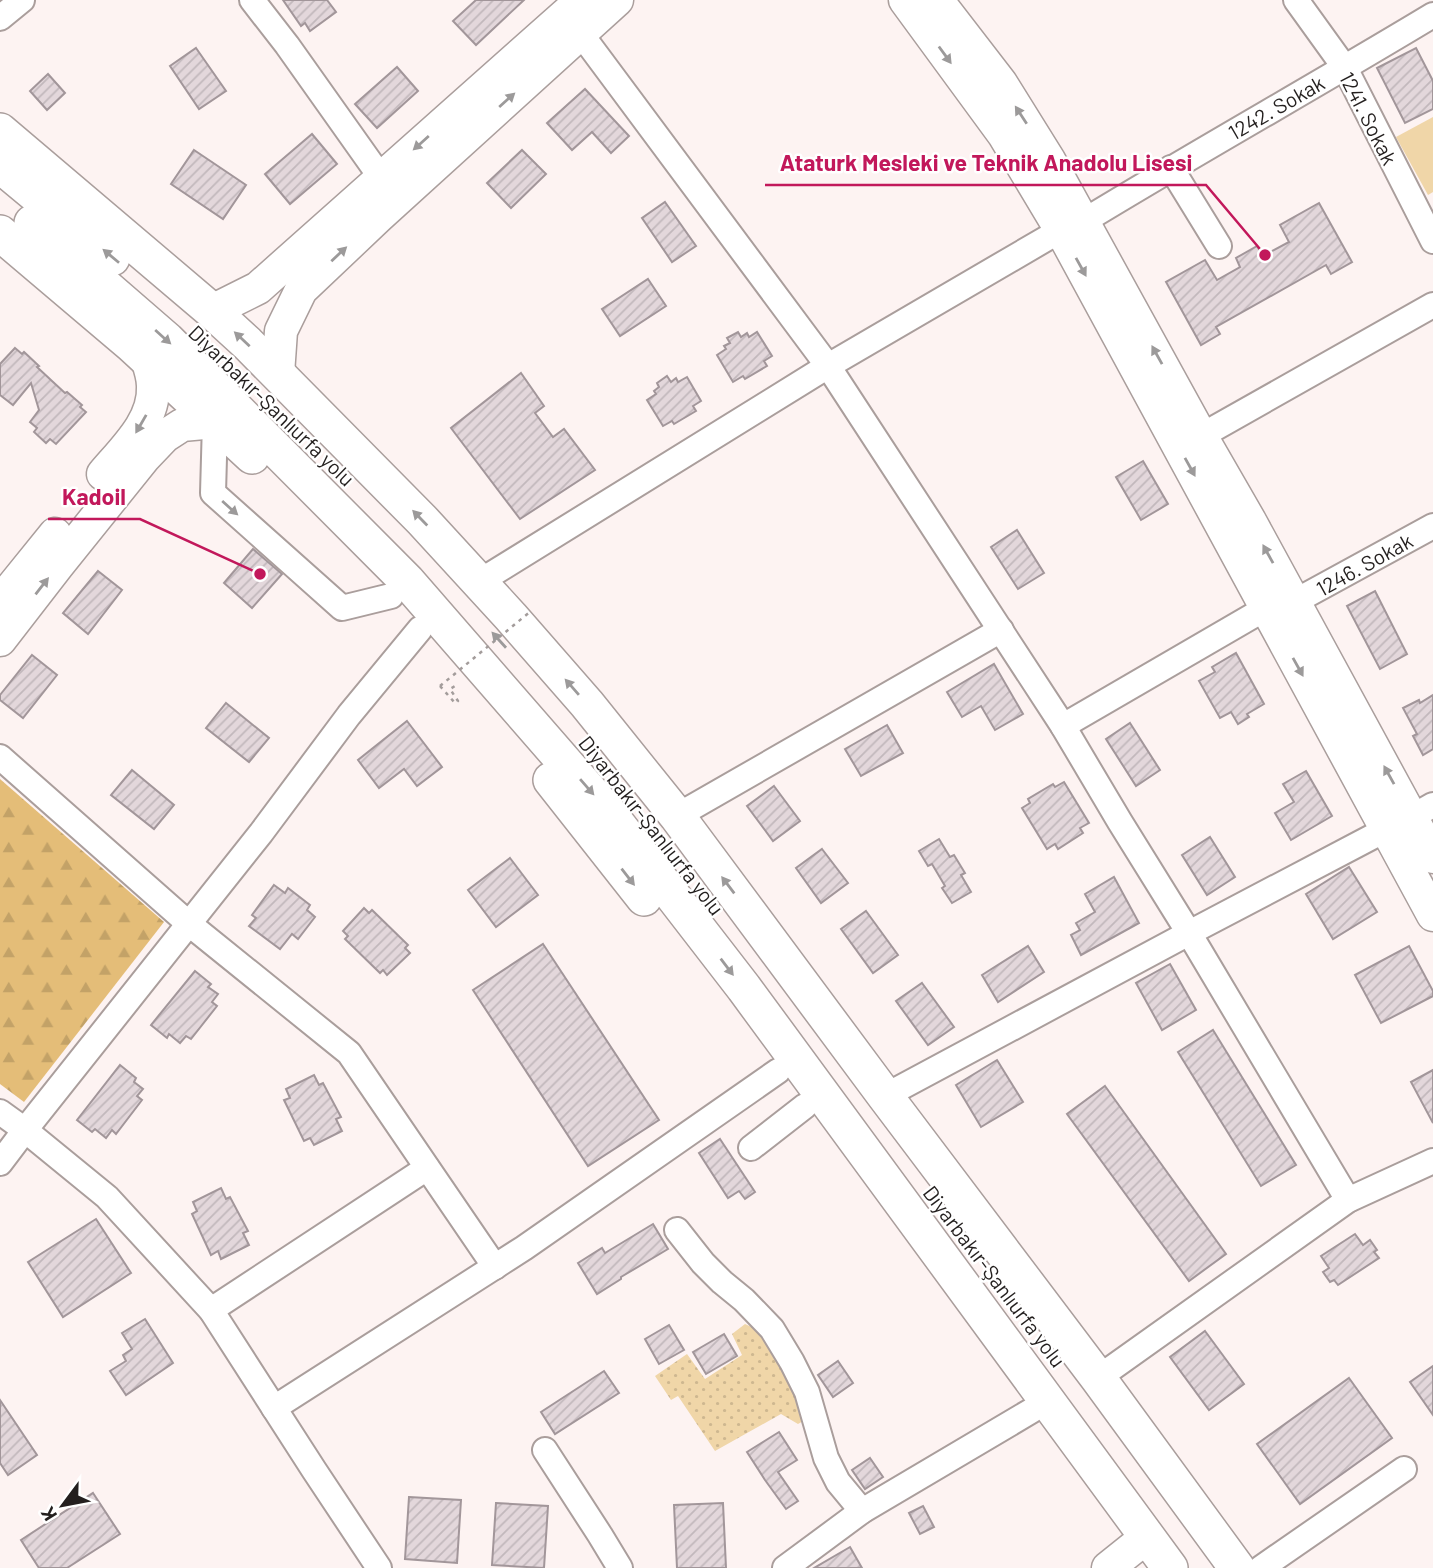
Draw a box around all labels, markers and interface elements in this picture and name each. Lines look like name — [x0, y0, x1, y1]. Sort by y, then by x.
one-way arrow — [938, 46, 952, 64]
street label: 1241. Sokak — [1335, 67, 1403, 169]
street label: 1242. Sokak — [1224, 69, 1328, 145]
one-way arrow — [498, 93, 515, 109]
one-way arrow — [1015, 105, 1028, 124]
one-way arrow — [413, 135, 430, 151]
callout: Ataturk Mesleki ve Teknik Anadolu Lisesi — [765, 141, 1206, 185]
text: Ataturk Mesleki ve Teknik Anadolu Lisesi — [780, 148, 1192, 176]
one-way arrow — [330, 246, 347, 262]
one-way arrow — [102, 249, 120, 264]
one-way arrow — [1075, 257, 1087, 277]
street label: Diyarbakır-Şanlıurfa yolu — [184, 319, 360, 491]
one-way arrow — [154, 328, 171, 344]
one-way arrow — [233, 331, 251, 347]
one-way arrow — [1151, 346, 1163, 365]
one-way arrow — [135, 415, 147, 434]
one-way arrow — [1184, 457, 1196, 476]
callout: Kadoil — [48, 475, 140, 519]
text: Kadoil — [62, 482, 126, 510]
one-way arrow — [221, 500, 239, 516]
one-way arrow — [412, 510, 428, 527]
street label: 1246. Sokak — [1311, 527, 1417, 601]
one-way arrow — [1262, 544, 1274, 564]
one-way arrow — [34, 577, 48, 595]
one-way arrow — [491, 631, 507, 649]
one-way arrow — [1292, 657, 1304, 676]
one-way arrow — [564, 678, 580, 696]
street label: Diyarbakır-Şanlıurfa yolu — [574, 730, 730, 920]
one-way arrow — [1383, 765, 1395, 785]
one-way arrow — [579, 779, 594, 796]
one-way arrow — [620, 868, 635, 886]
one-way arrow — [721, 876, 735, 894]
one-way arrow — [720, 957, 735, 975]
street label: Diyarbakır-Şanlıurfa yolu — [919, 1180, 1071, 1372]
north arrow — [28, 1470, 98, 1540]
text: K — [35, 1503, 61, 1525]

